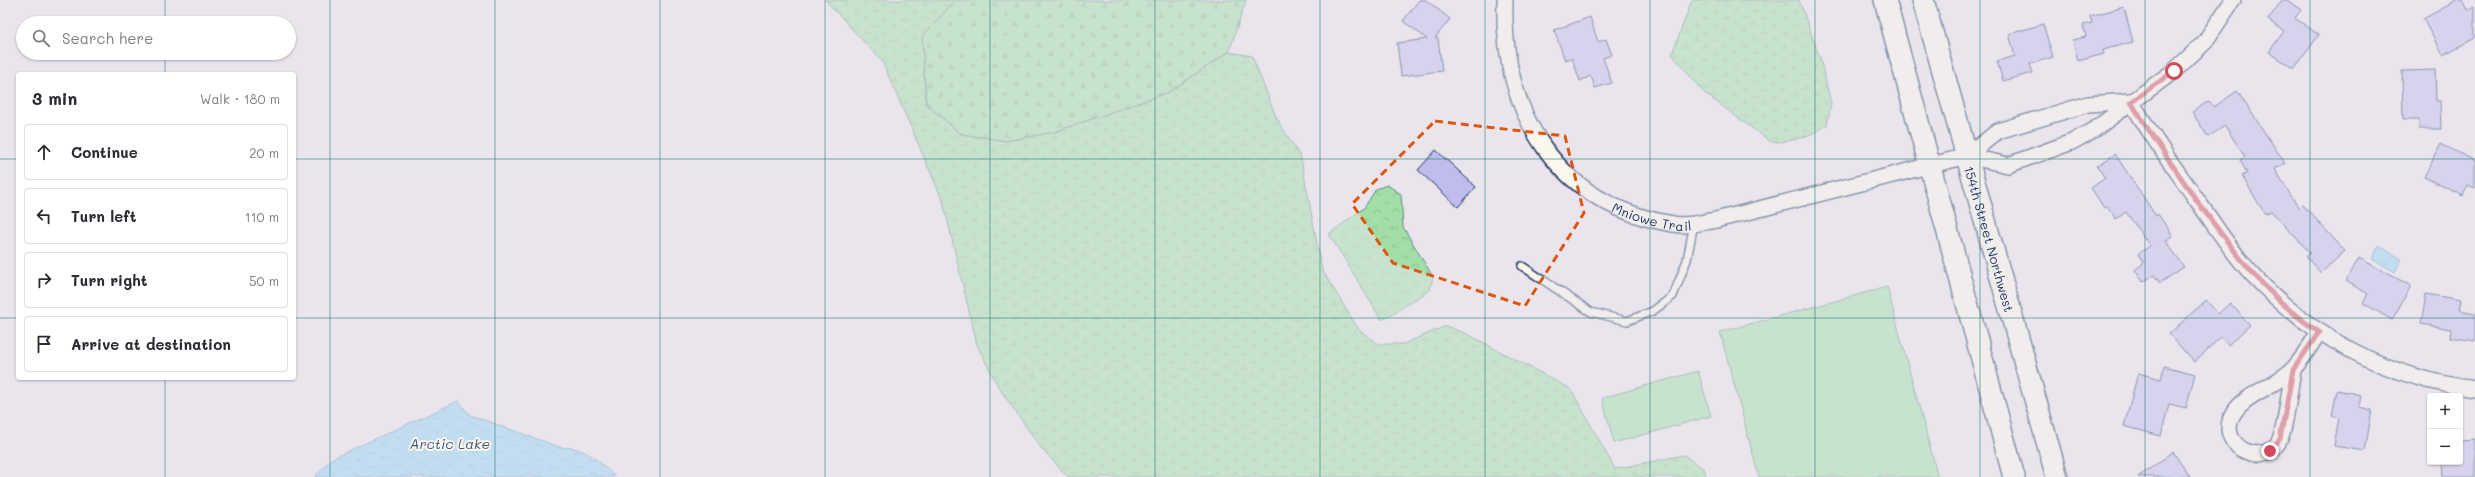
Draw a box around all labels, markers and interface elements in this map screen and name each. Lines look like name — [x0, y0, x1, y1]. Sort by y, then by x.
search box — [16, 16, 296, 60]
icon: search — [30, 27, 52, 49]
text: Search here — [62, 28, 153, 48]
route start — [2165, 62, 2183, 80]
text: 3 min — [32, 87, 77, 109]
text: Walk · 180 m — [200, 90, 280, 107]
icon: ahead — [33, 141, 55, 163]
text: Continue — [71, 142, 138, 162]
text: 20 m — [249, 144, 279, 161]
street label: 154th Street Northwest — [1961, 164, 2019, 314]
street label: Mniowe Trail — [1610, 198, 1692, 234]
icon: left — [33, 205, 55, 227]
text: Turn left — [71, 206, 136, 226]
text: 110 m — [245, 208, 279, 225]
icon: right — [33, 269, 55, 291]
text: Turn right — [71, 270, 148, 290]
text: 50 m — [249, 272, 279, 289]
icon: arrive — [33, 333, 55, 355]
text: Arrive at destination — [71, 334, 231, 354]
map controls — [2427, 393, 2463, 465]
button: + — [2427, 393, 2463, 429]
button: − — [2427, 429, 2463, 465]
water label: Arctic Lake — [410, 434, 490, 453]
route end — [2261, 442, 2279, 460]

